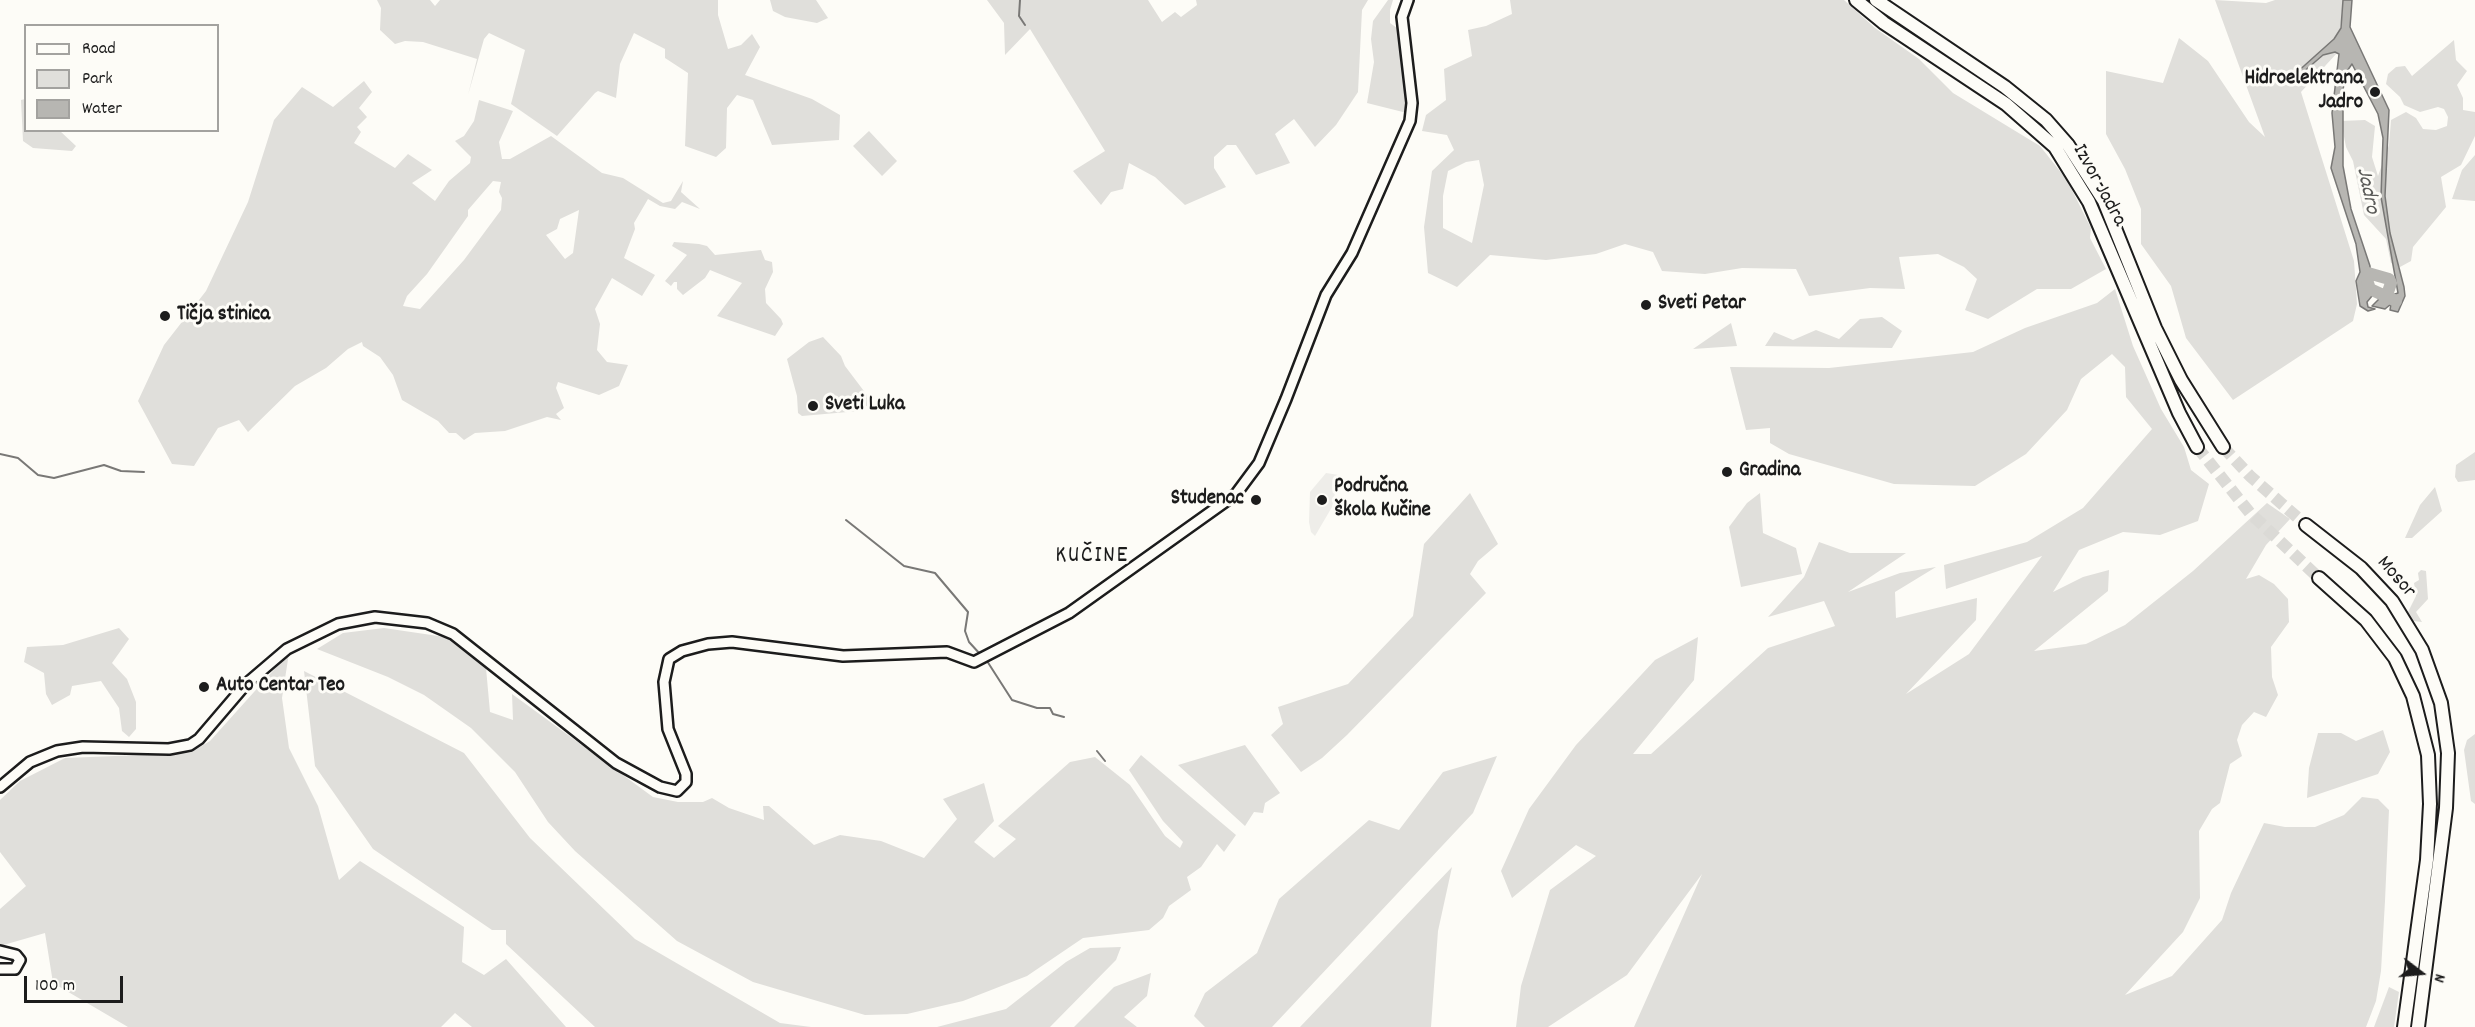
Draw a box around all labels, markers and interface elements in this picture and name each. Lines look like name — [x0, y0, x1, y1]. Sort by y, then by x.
legend — [24, 24, 219, 132]
text: Road — [82, 37, 116, 62]
text: Park — [82, 67, 113, 92]
place label: Hidroelektrana Jadro — [2244, 67, 2363, 117]
marker: Hidroelektrana Jadro — [2368, 85, 2382, 99]
text: Water — [82, 97, 122, 122]
street label: Izvor Jadra — [2065, 140, 2131, 232]
water label: Jadro — [2348, 165, 2384, 217]
place label: Sveti Petar — [1658, 292, 1746, 318]
marker: Sveti Petar — [1639, 298, 1653, 312]
place label: Tičja stinica — [177, 303, 270, 329]
marker: Tičja stinica — [158, 309, 172, 323]
place label: Sveti Luka — [825, 393, 905, 419]
marker: Sveti Luka — [806, 399, 820, 413]
place label: Gradina — [1739, 459, 1800, 485]
marker: Gradina — [1720, 465, 1734, 479]
place label: Područna škola Kučine — [1334, 475, 1431, 525]
place label: Studenac — [1171, 487, 1244, 513]
marker: Studenac — [1249, 493, 1263, 507]
marker: Područna škola Kučine — [1315, 493, 1329, 507]
district label: KUČINE — [1055, 544, 1129, 572]
street label: Mosor — [2370, 552, 2420, 604]
place label: Auto Centar Teo — [216, 674, 345, 700]
marker: Auto Centar Teo — [197, 680, 211, 694]
north arrow — [2391, 943, 2451, 1003]
scale bar — [27, 964, 126, 1002]
text: N — [2427, 971, 2451, 985]
text: 100 m — [35, 974, 75, 999]

